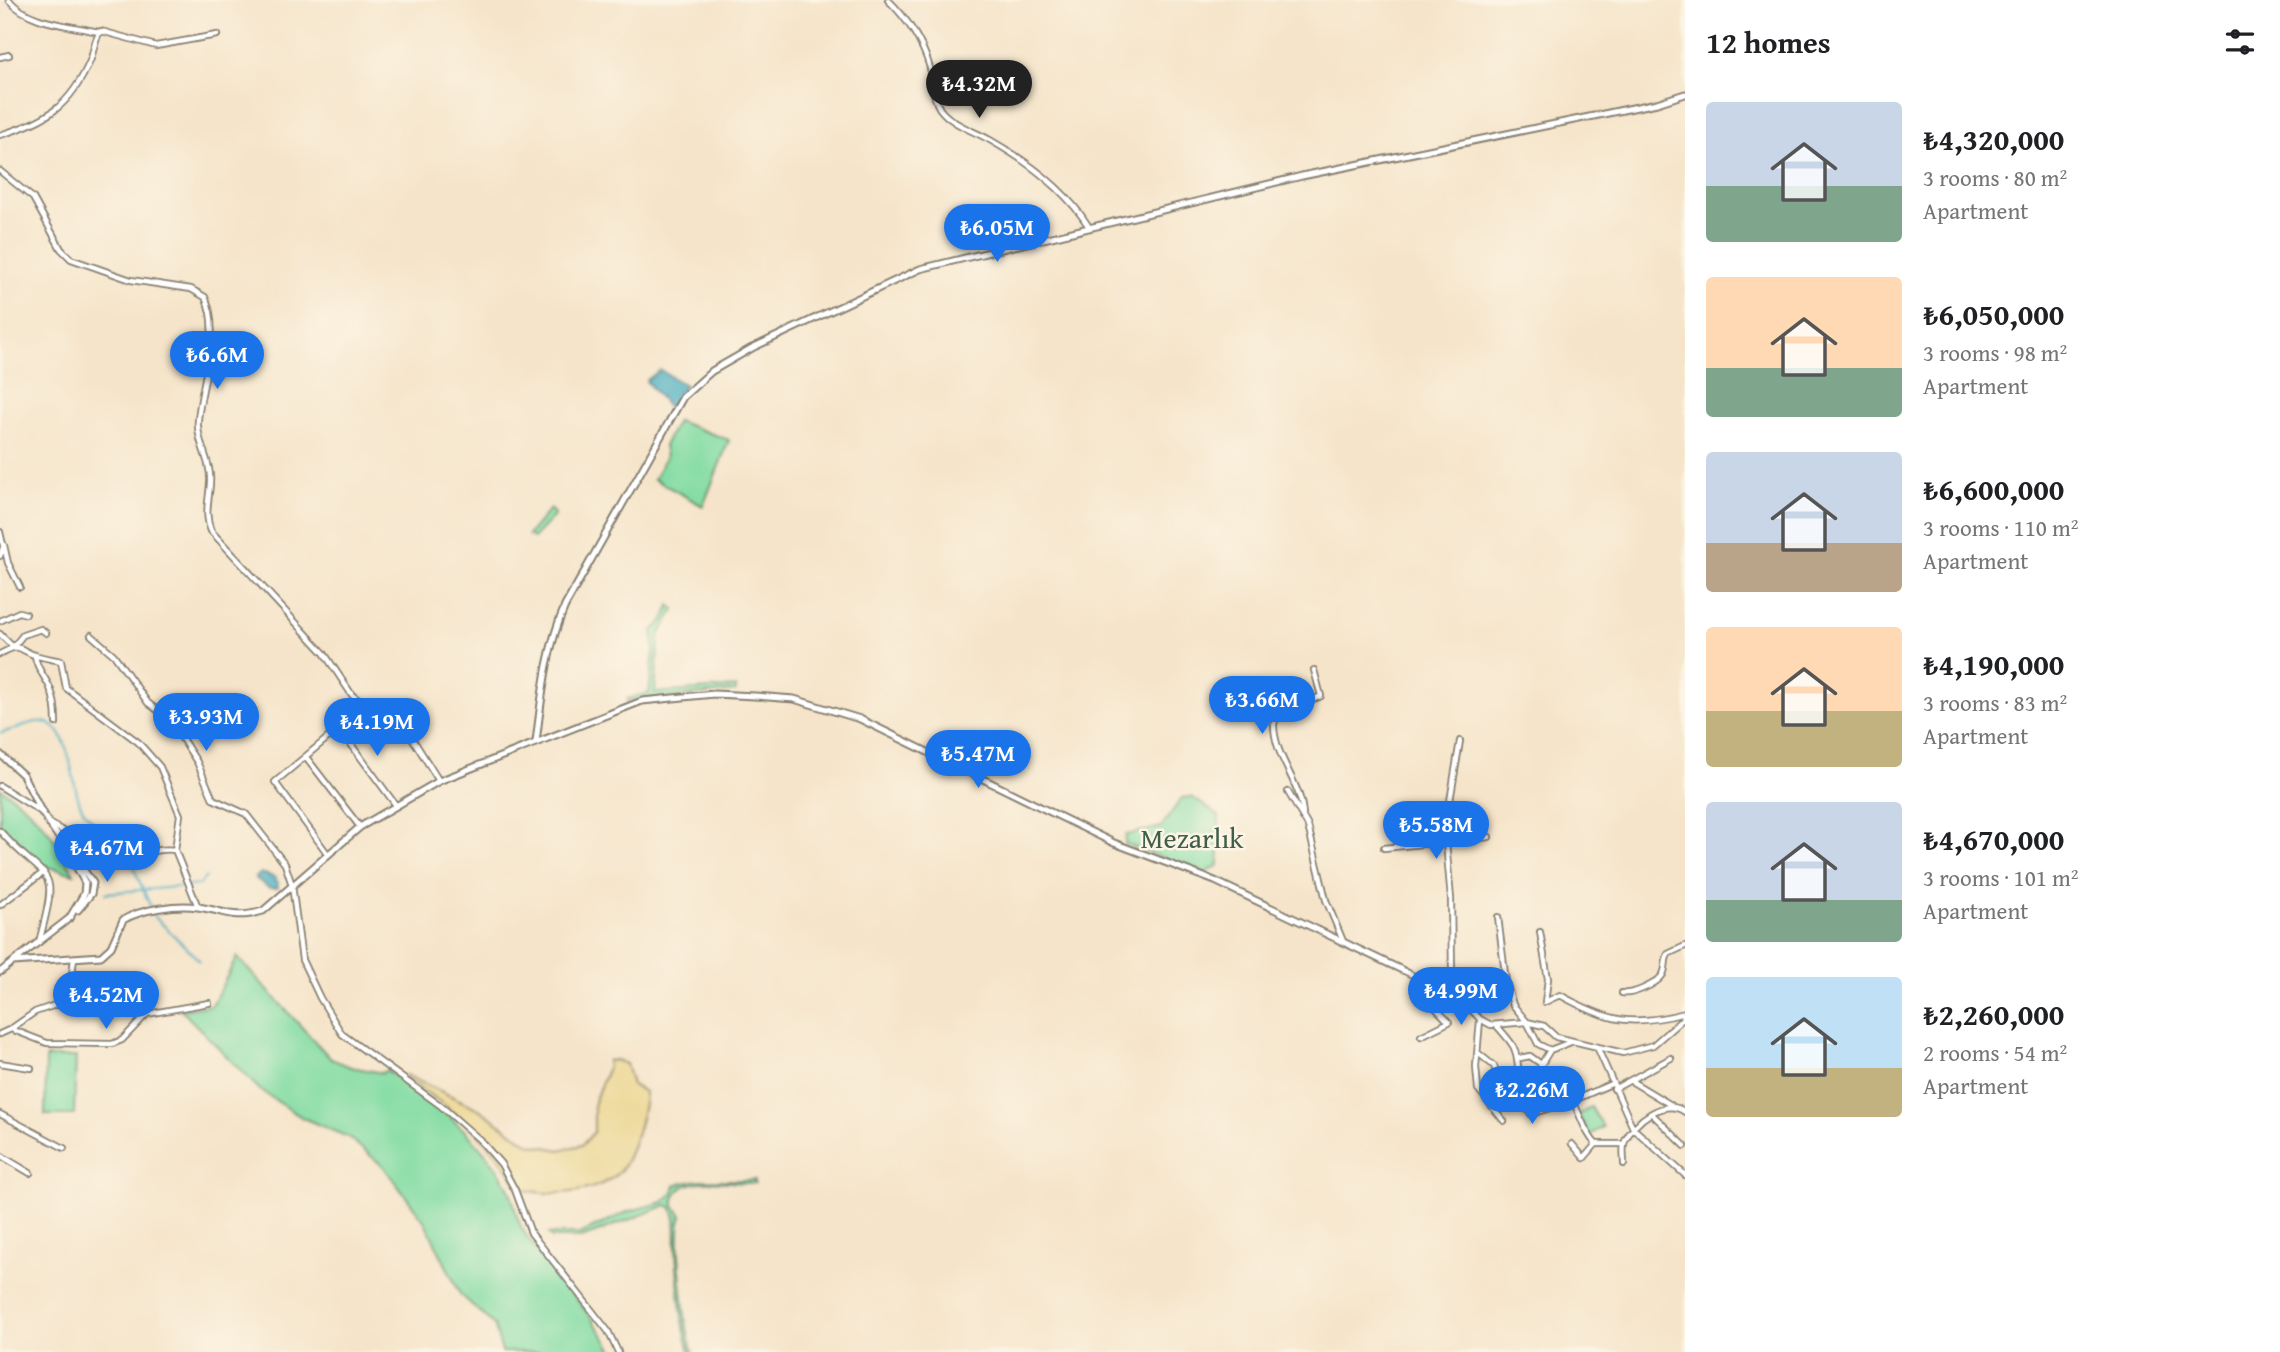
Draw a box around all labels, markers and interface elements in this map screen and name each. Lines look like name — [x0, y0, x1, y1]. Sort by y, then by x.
text: 12 homes — [1706, 20, 1831, 64]
icon: filters — [2221, 23, 2259, 61]
pin: ₺4.32M — [922, 60, 1036, 120]
text: ₺4.32M — [942, 66, 1016, 99]
text: ₺4,320,000 — [1923, 117, 2064, 161]
icon: home — [1762, 130, 1846, 214]
text: 3 rooms · 80 m² — [1923, 161, 2067, 194]
text: Apartment — [1923, 194, 2028, 227]
pin: ₺6.05M — [940, 204, 1054, 264]
text: ₺6.05M — [960, 210, 1034, 243]
text: ₺6,050,000 — [1923, 292, 2064, 336]
icon: home — [1762, 305, 1846, 389]
pin: ₺6.6M — [168, 332, 266, 391]
text: 3 rooms · 98 m² — [1923, 336, 2067, 369]
text: ₺6.6M — [186, 337, 248, 370]
text: Apartment — [1923, 369, 2028, 402]
text: ₺6,600,000 — [1923, 467, 2064, 511]
icon: home — [1762, 480, 1846, 564]
text: 3 rooms · 110 m² — [1923, 511, 2078, 544]
text: Apartment — [1923, 544, 2028, 577]
text: ₺4,190,000 — [1923, 642, 2064, 686]
icon: home — [1762, 655, 1846, 739]
pin: ₺3.66M — [1205, 676, 1319, 736]
text: ₺3.66M — [1225, 682, 1299, 715]
text: 3 rooms · 83 m² — [1923, 686, 2067, 719]
pin: ₺3.93M — [149, 694, 263, 753]
pin: ₺4.19M — [320, 698, 434, 758]
text: ₺3.93M — [169, 699, 243, 732]
text: ₺4.19M — [340, 704, 414, 737]
text: Apartment — [1923, 719, 2028, 752]
pin: ₺5.47M — [921, 730, 1035, 790]
text: ₺5.47M — [941, 736, 1015, 769]
pin: ₺5.58M — [1379, 802, 1493, 861]
text: ₺5.58M — [1399, 807, 1473, 840]
park label: Mezarlık — [1140, 817, 1244, 858]
text: ₺4,670,000 — [1923, 817, 2064, 861]
pin: ₺4.67M — [50, 824, 164, 884]
text: ₺4.67M — [70, 830, 144, 863]
icon: home — [1762, 830, 1846, 914]
text: 3 rooms · 101 m² — [1923, 861, 2078, 894]
text: Apartment — [1923, 894, 2028, 927]
pin: ₺4.99M — [1404, 968, 1518, 1027]
pin: ₺4.52M — [49, 972, 163, 1031]
text: ₺4.99M — [1424, 973, 1498, 1006]
text: ₺4.52M — [69, 977, 143, 1010]
text: ₺2,260,000 — [1923, 992, 2064, 1036]
icon: home — [1762, 1005, 1846, 1089]
text: 2 rooms · 54 m² — [1923, 1036, 2067, 1069]
pin: ₺2.26M — [1475, 1066, 1589, 1126]
text: Apartment — [1923, 1069, 2028, 1102]
text: ₺2.26M — [1495, 1072, 1569, 1105]

